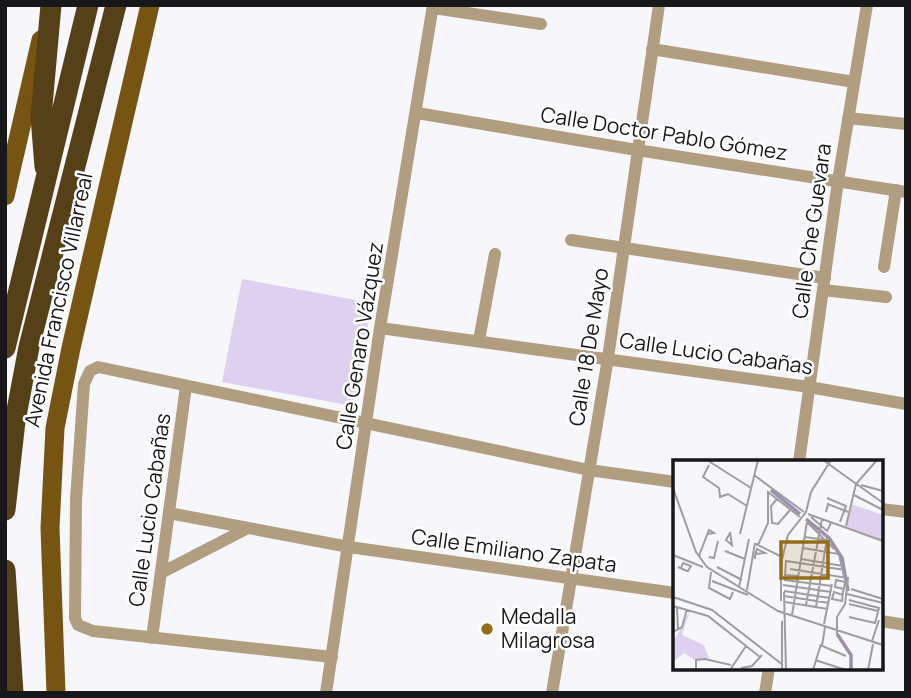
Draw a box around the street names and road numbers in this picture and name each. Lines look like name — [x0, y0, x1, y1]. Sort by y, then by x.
street label: Calle Doctor Pablo Gómez — [539, 100, 790, 166]
street label: Calle Che Guevara — [785, 141, 837, 320]
street label: Avenida Francisco Villarreal — [17, 170, 99, 430]
street label: Calle Genaro Vázquez — [329, 240, 389, 452]
street label: Calle 18 De Mayo — [562, 266, 614, 428]
street label: Calle Lucio Cabañas — [618, 326, 815, 380]
street label: Calle Lucio Cabañas — [122, 411, 176, 608]
street label: Calle Emiliano Zapata — [410, 522, 619, 578]

